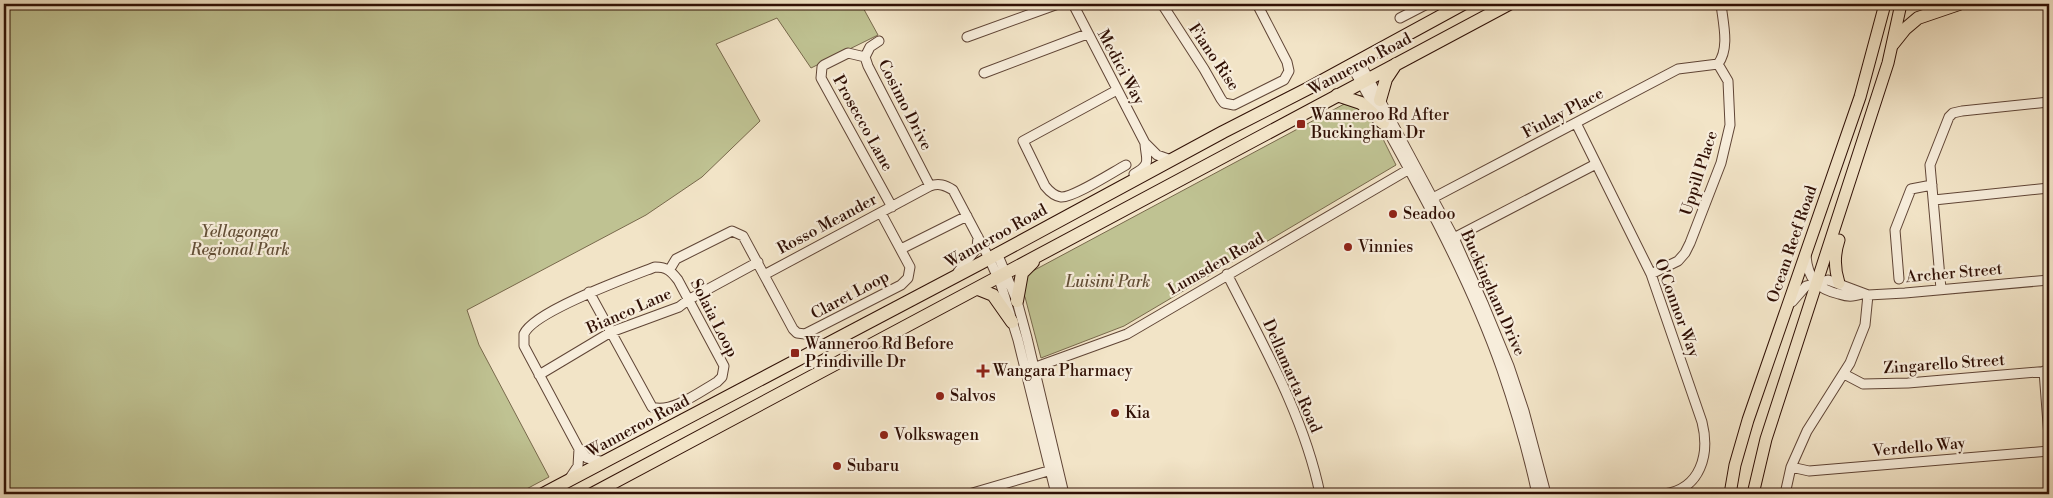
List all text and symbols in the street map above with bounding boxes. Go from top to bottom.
street label: Fiano Rise [1184,20,1244,94]
street label: Medici Way [1093,26,1149,108]
street label: Wanneroo Road [1304,28,1415,100]
street label: Cosimo Drive [874,56,936,154]
street label: Prosecco Lane [828,72,898,174]
street label: Finlay Place [1519,83,1607,143]
place label: Wanneroo Rd After Buckingham Dr [1310,105,1449,143]
marker: Wanneroo Rd After Buckingham Dr [1295,118,1307,130]
street label: Uppill Place [1676,128,1722,218]
street label: Ocean Reef Road [1763,183,1821,305]
street label: Rosso Meander [774,189,880,259]
street label: Wanneroo Road [940,200,1051,273]
place label: Seadoo [1403,204,1455,224]
marker: Seadoo [1387,208,1399,220]
park label: Yellagonga Regional Park [189,222,290,260]
street label: Buckingham Drive [1456,226,1530,359]
street label: Lumsden Road [1164,228,1268,300]
place label: Vinnies [1357,237,1413,257]
marker: Vinnies [1342,241,1354,253]
street label: O'Connor Way [1650,256,1704,360]
street label: Archer Street [1904,259,2003,287]
street label: Claret Loop [808,266,892,324]
park label: Luisini Park [1065,272,1150,292]
street label: Solaia Loop [686,275,742,361]
street label: Bianco Lane [583,283,675,339]
street label: Dellamarta Road [1258,316,1326,436]
place label: Wanneroo Rd Before Prindiville Dr [804,334,954,372]
marker: Wanneroo Rd Before Prindiville Dr [789,347,801,359]
street label: Zingarello Street [1883,350,2006,378]
place label: Wangara Pharmacy [992,361,1133,381]
marker: Wangara Pharmacy [977,365,989,377]
place label: Salvos [950,386,996,406]
street label: Wanneroo Road [582,390,693,462]
marker: Salvos [934,390,946,402]
place label: Kia [1125,403,1151,423]
marker: Kia [1109,407,1121,419]
place label: Volkswagen [893,425,979,445]
marker: Volkswagen [878,429,890,441]
street label: Verdello Way [1871,433,1966,461]
place label: Subaru [847,456,899,476]
marker: Subaru [831,460,843,472]

